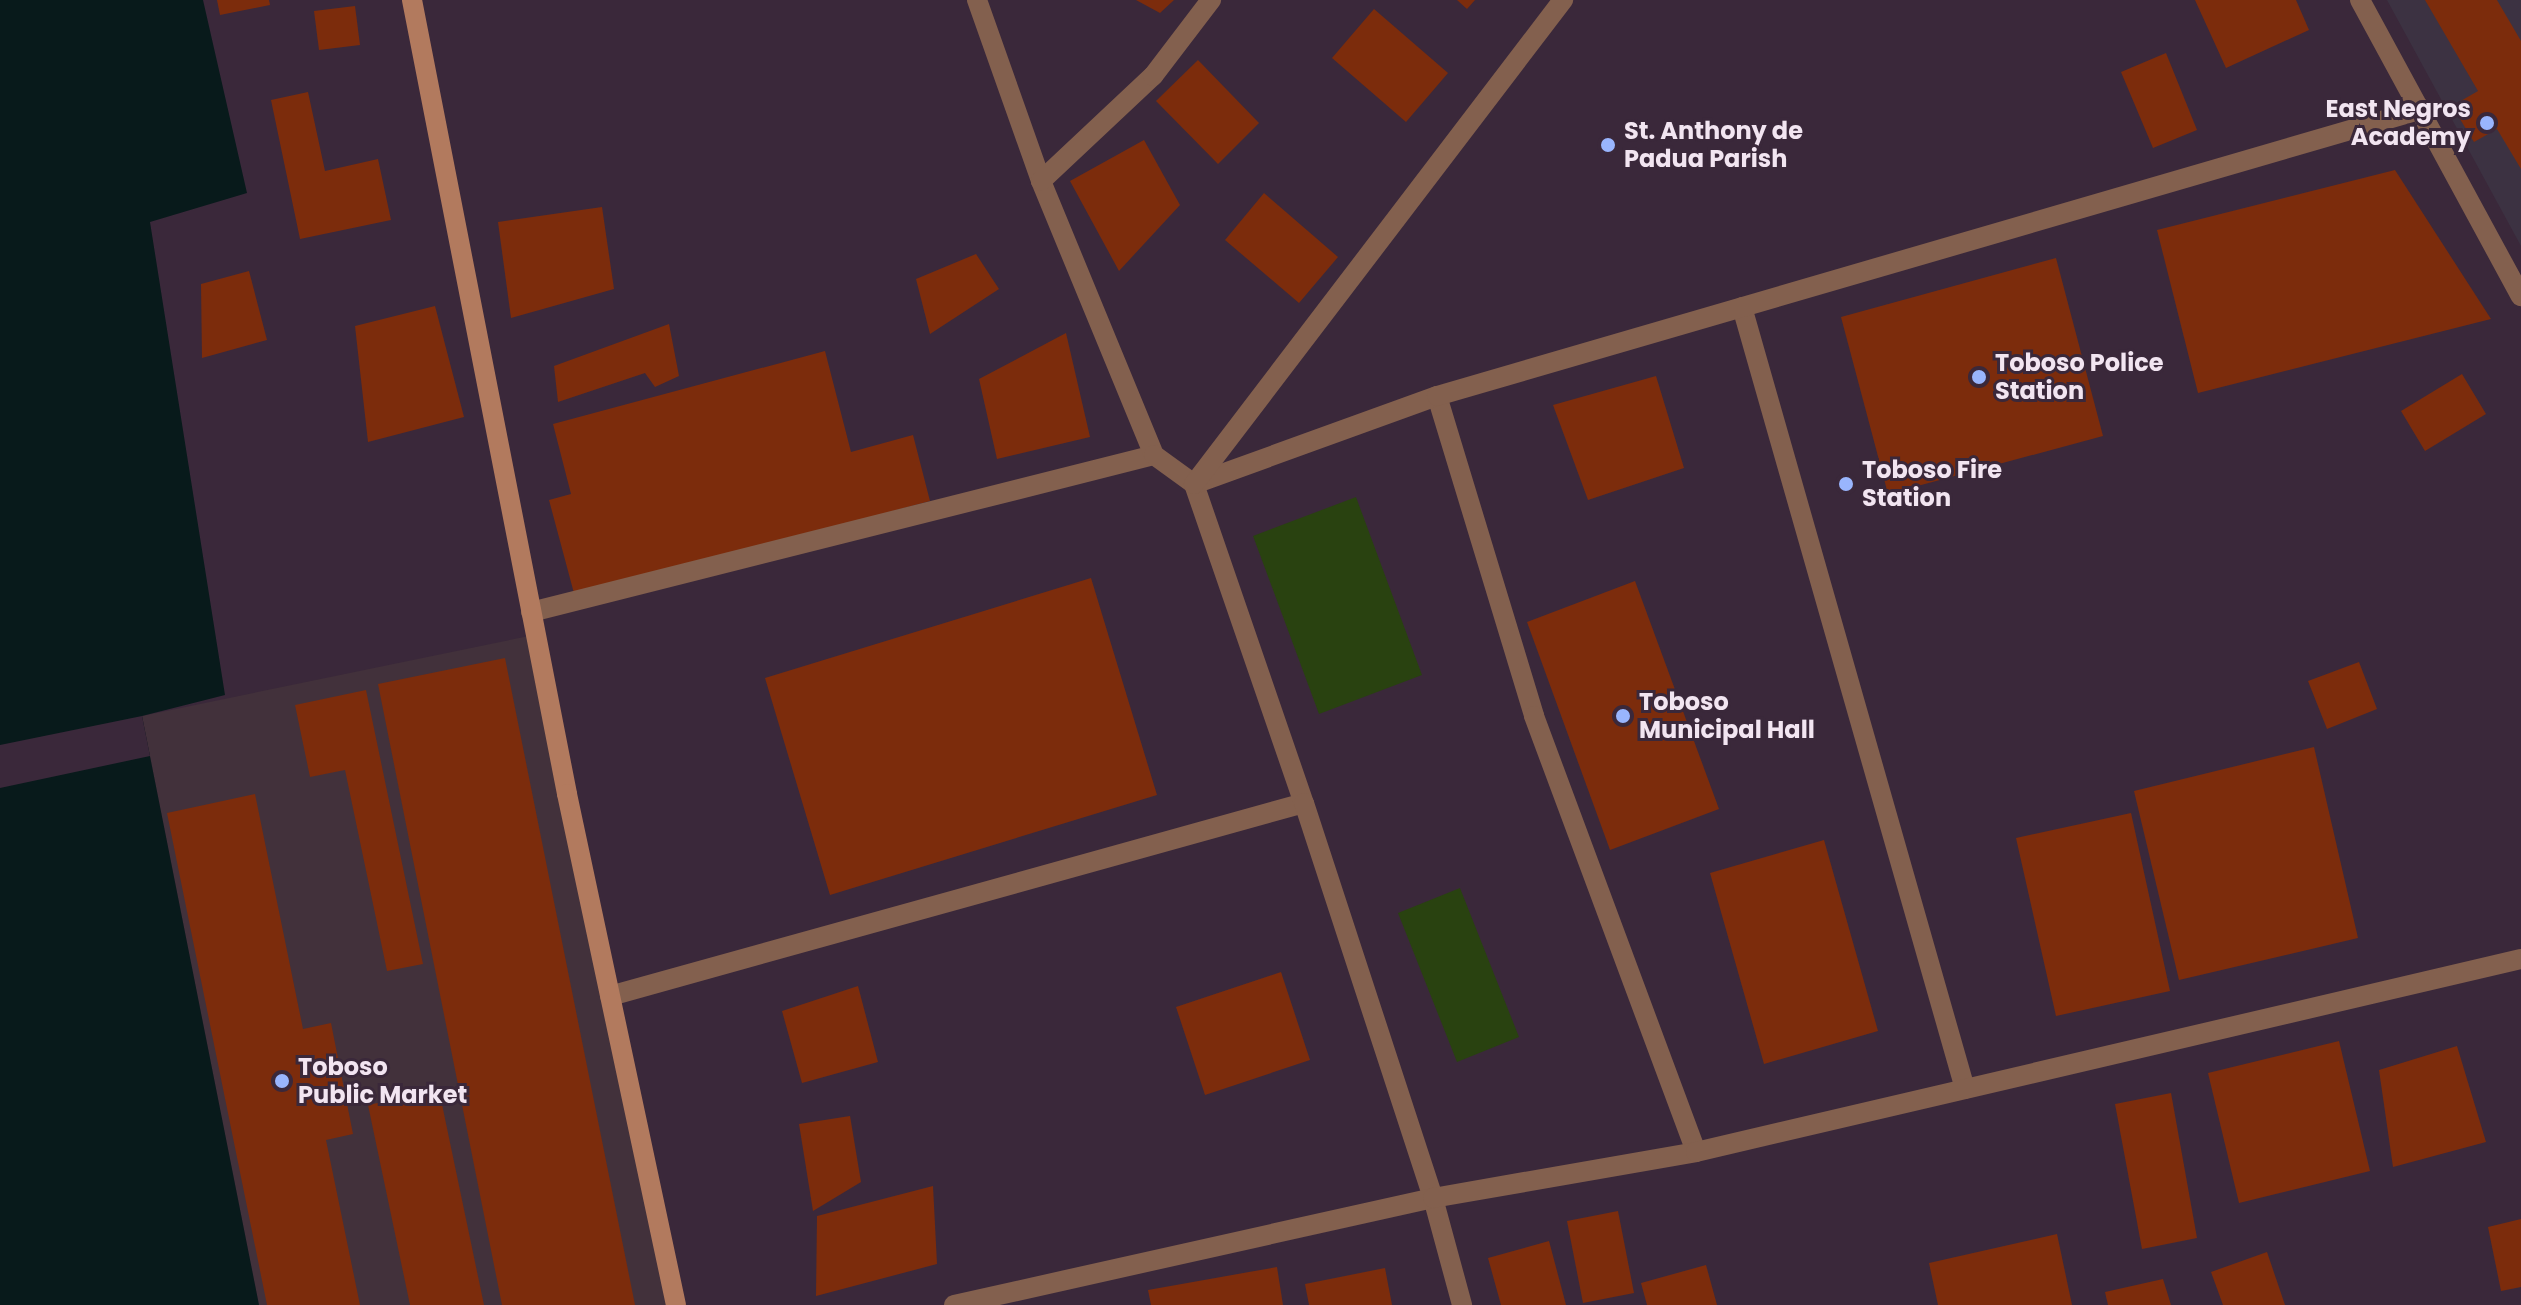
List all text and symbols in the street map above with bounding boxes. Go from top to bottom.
place label: East Negros Academy [2325,95,2471,151]
marker: East Negros Academy [2478,114,2496,132]
place label: St. Anthony de Padua Parish [1624,117,1803,173]
marker: St. Anthony de Padua Parish [1599,136,1617,154]
place label: Toboso Police Station [1995,349,2164,405]
marker: Toboso Police Station [1970,368,1988,386]
place label: Toboso Fire Station [1862,456,2002,512]
marker: Toboso Fire Station [1837,475,1855,493]
place label: Toboso Municipal Hall [1639,688,1815,744]
marker: Toboso Municipal Hall [1614,707,1632,725]
place label: Toboso Public Market [298,1053,467,1109]
marker: Toboso Public Market [273,1072,291,1090]

